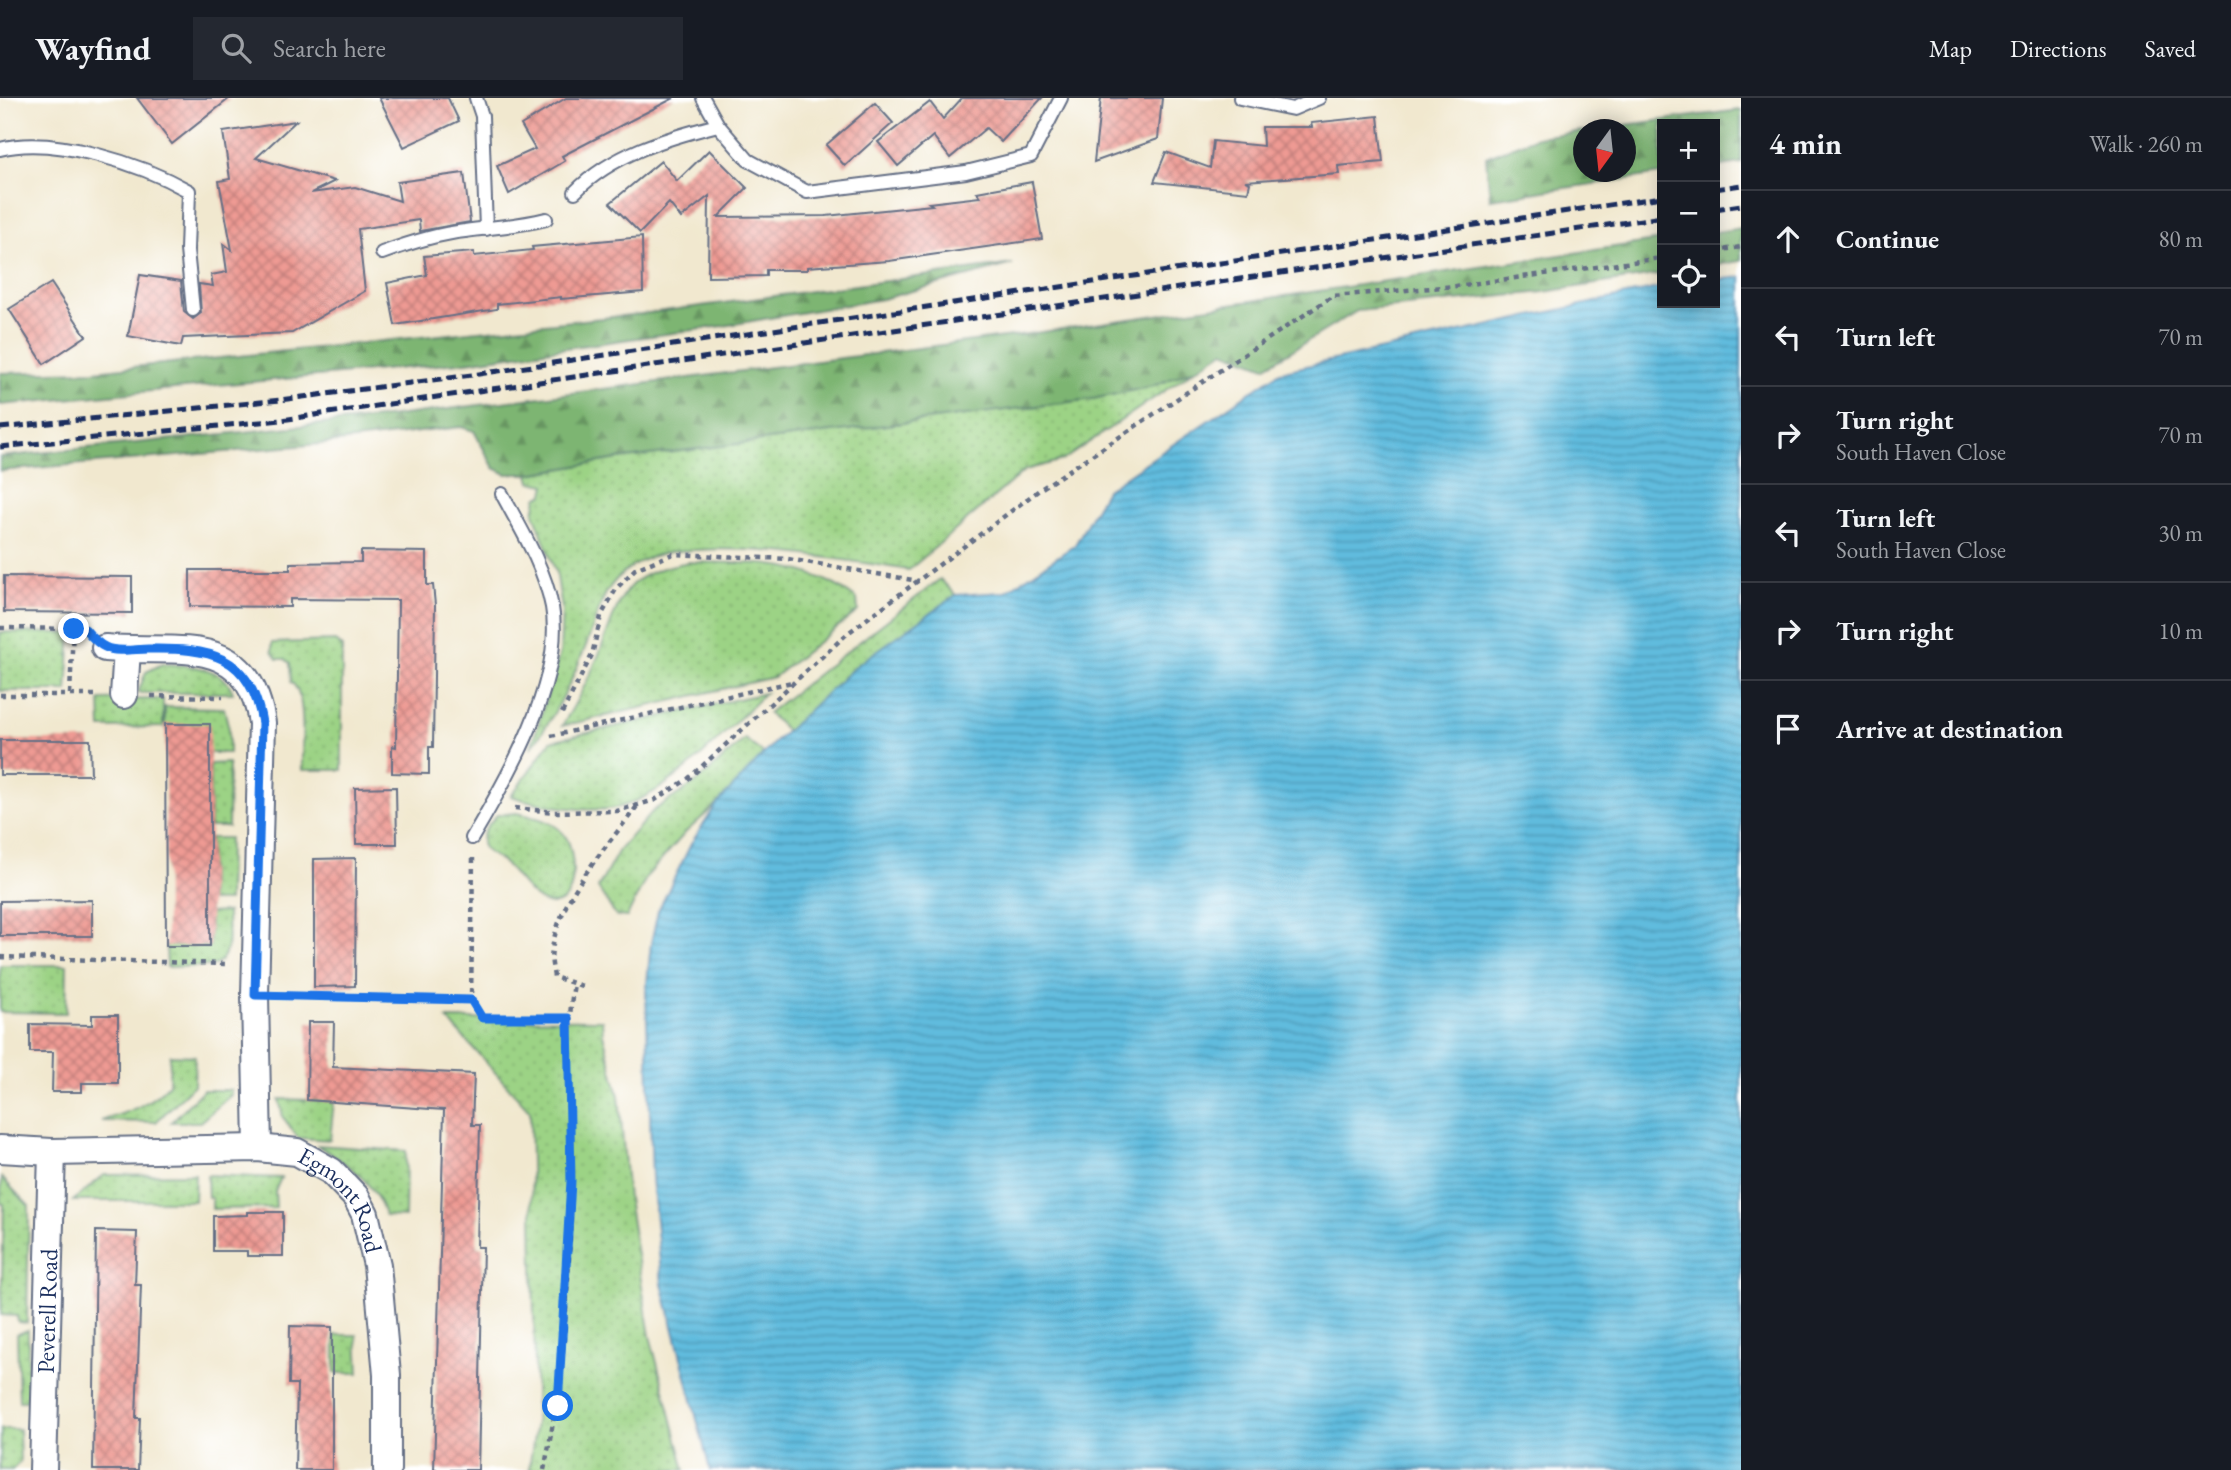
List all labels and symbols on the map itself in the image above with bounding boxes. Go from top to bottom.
north arrow [1573,119,1636,182]
route end [58,613,89,644]
street label: Egmont Road [293,1140,390,1257]
street label: Peverell Road [30,1247,64,1374]
route start [542,1390,573,1421]

